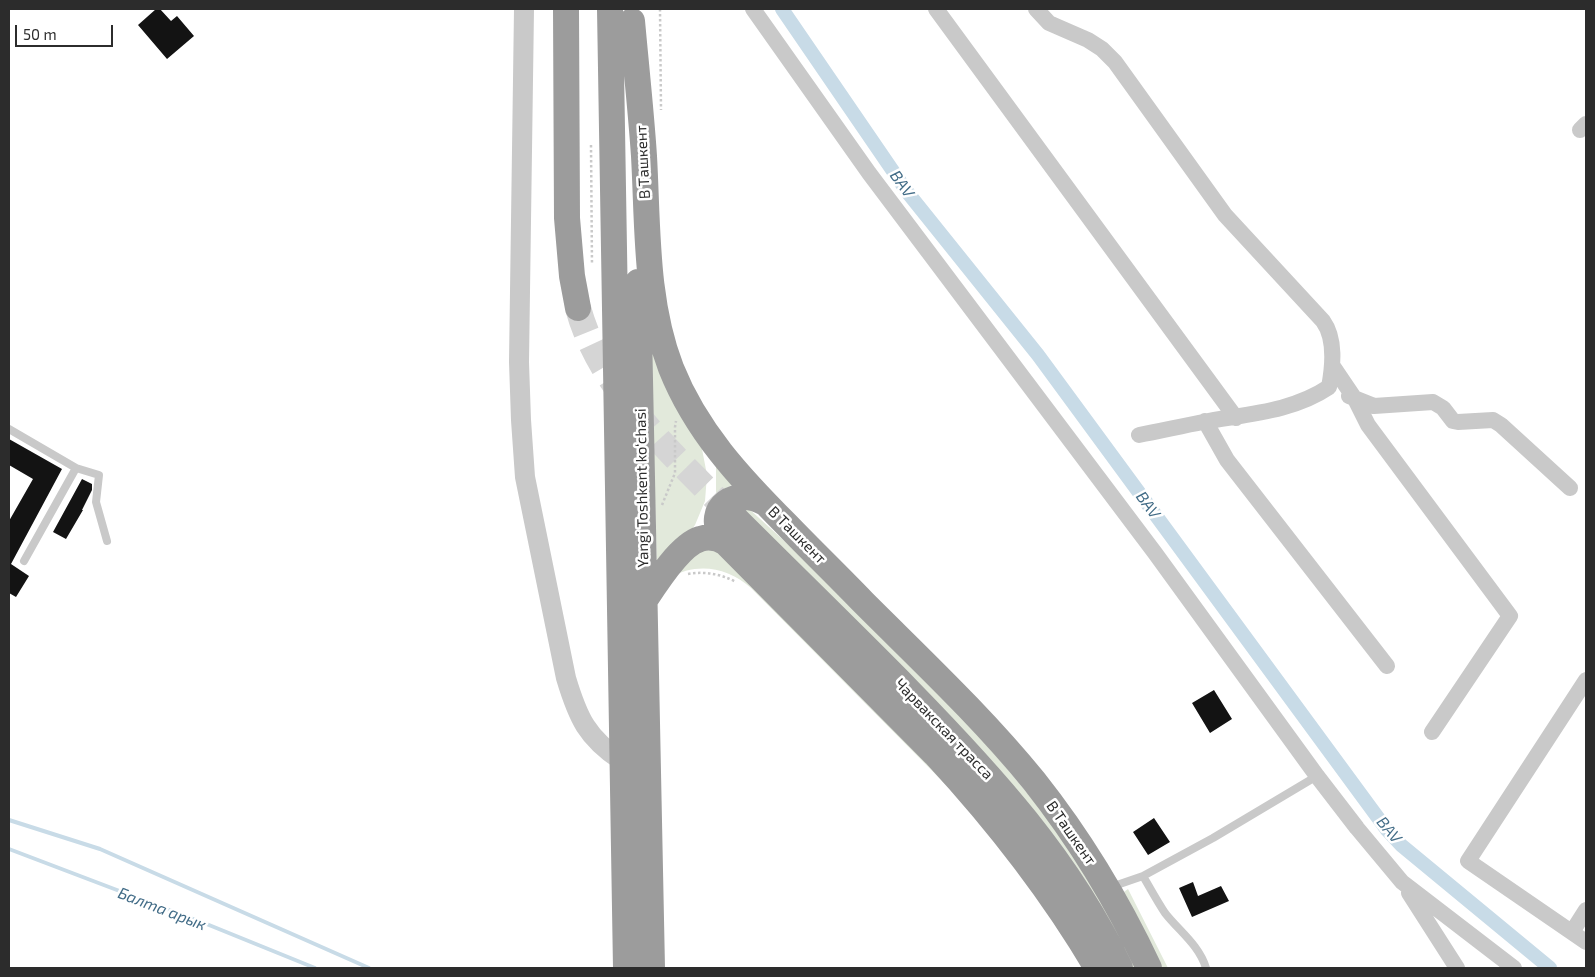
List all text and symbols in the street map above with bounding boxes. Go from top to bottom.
scale bar [18,15,115,47]
text: 50 m [23,25,57,43]
street label: В Ташкент [632,125,654,199]
water label: BAV [886,167,918,201]
street label: Yangi Toshkent ko‘chasi [632,408,652,568]
water label: BAV [1132,488,1164,522]
street label: В Ташкент [765,503,829,567]
street label: Чарвакская трасса [891,675,997,783]
street label: В Ташкент [1042,798,1100,868]
water label: BAV [1372,813,1406,847]
water label: Балта арык [115,883,209,935]

